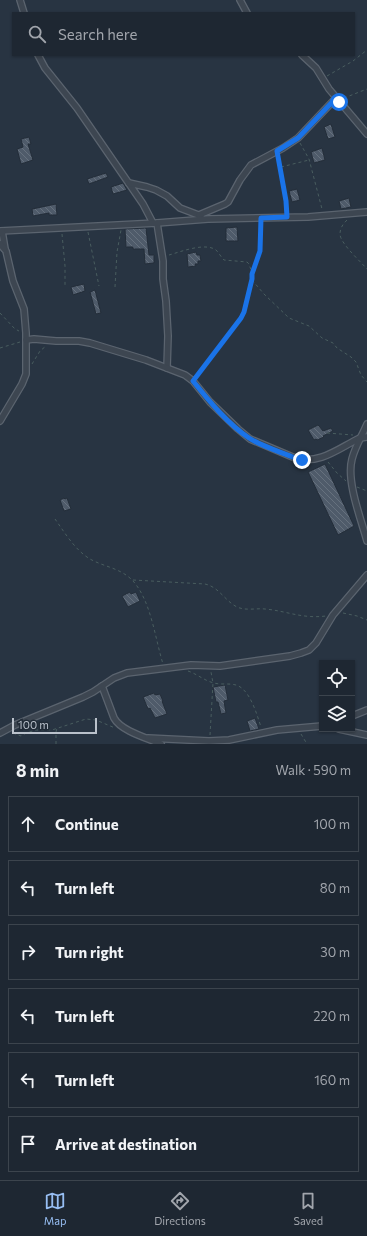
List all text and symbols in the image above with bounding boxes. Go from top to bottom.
search box [12,12,355,56]
icon: search [26,23,48,45]
text: Search here [58,25,137,43]
route start [330,93,348,111]
route end [293,451,311,469]
map controls [319,660,355,732]
button: locate [319,660,355,696]
button: layers [319,696,355,732]
scale bar [12,716,97,735]
text: 100 m [18,718,49,731]
text: 8 min [16,760,59,781]
text: Walk · 590 m [276,762,351,778]
icon: ahead [17,813,39,835]
text: Continue [55,815,119,833]
text: 100 m [314,816,350,832]
icon: left [17,877,39,899]
text: Turn left [55,879,114,897]
text: 80 m [320,880,350,896]
icon: right [17,941,39,963]
text: Turn right [55,943,124,961]
text: 30 m [320,944,350,960]
icon: left [17,1005,39,1027]
text: Turn left [55,1007,114,1025]
text: 220 m [313,1008,350,1024]
icon: left [17,1069,39,1091]
text: Turn left [55,1071,114,1089]
text: 160 m [314,1072,350,1088]
icon: arrive [17,1133,39,1155]
text: Arrive at destination [55,1135,197,1153]
tab: Map [44,1190,67,1227]
tab: Directions [154,1190,206,1227]
tab: Saved [293,1190,323,1227]

